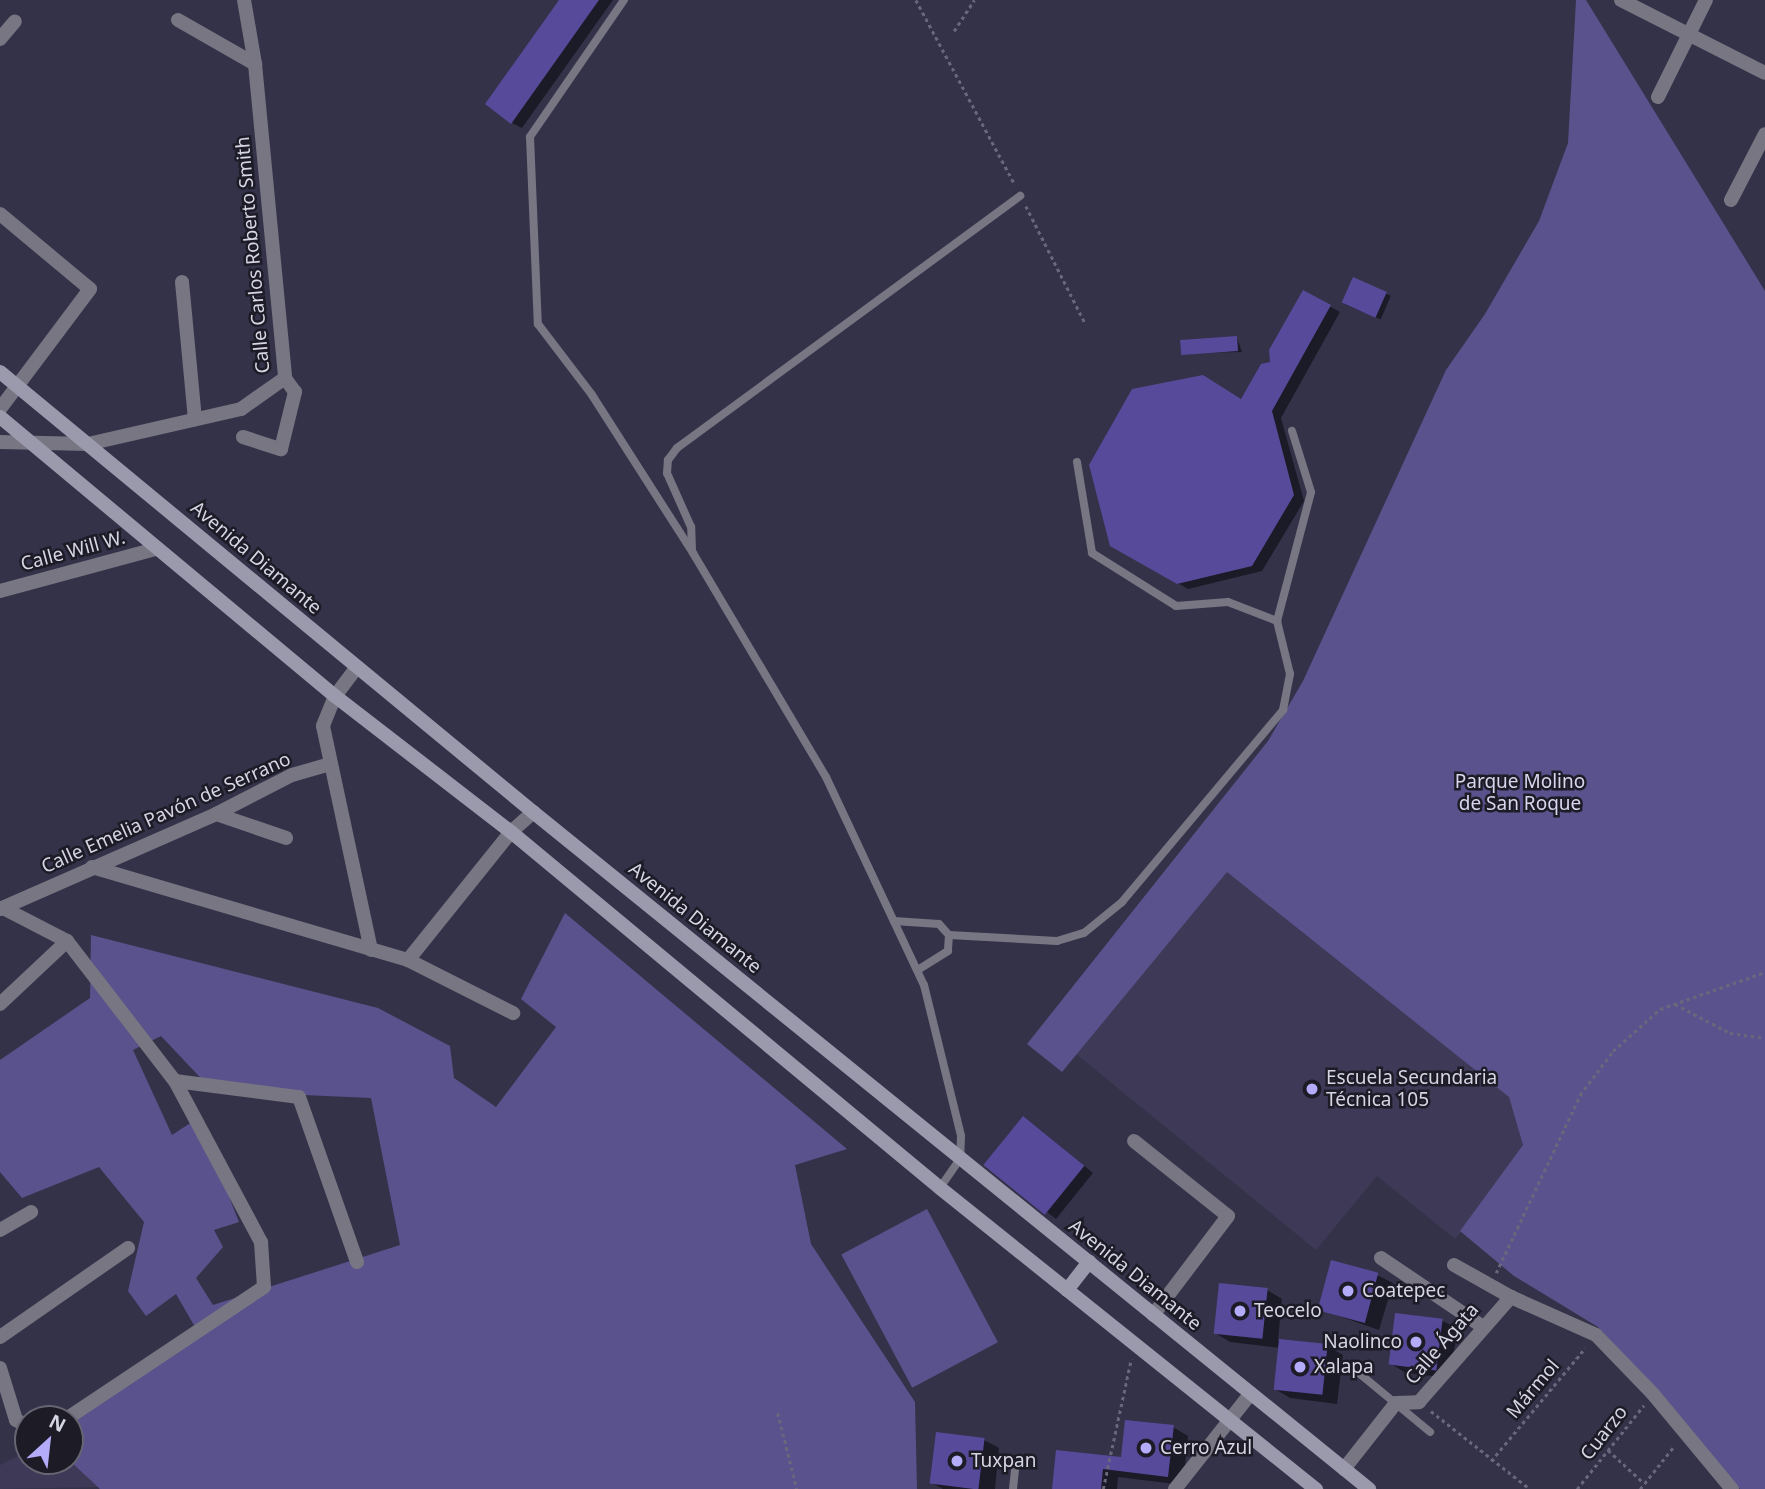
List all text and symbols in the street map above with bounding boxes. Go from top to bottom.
street label: Calle Carlos Roberto Smith [231,136,275,374]
street label: Avenida Diamante [186,497,326,619]
street label: Calle Will W. [18,526,128,576]
street label: Calle Emelia Pavón de Serrano [38,748,294,878]
park label: Parque Molino de San Roque [1455,771,1585,815]
street label: Avenida Diamante [624,858,766,978]
place label: Escuela Secundaria Técnica 105 [1326,1067,1497,1111]
marker: Escuela Secundaria Técnica 105 [1304,1081,1320,1097]
street label: Avenida Diamante [1064,1215,1206,1335]
place label: Coatepec [1362,1280,1445,1302]
marker: Coatepec [1340,1283,1356,1299]
street label: Calle Ágata [1401,1299,1483,1389]
place label: Teocelo [1254,1300,1322,1322]
marker: Teocelo [1232,1303,1248,1319]
place label: Naolinco [1323,1331,1402,1353]
marker: Naolinco [1408,1334,1424,1350]
street label: Mármol [1502,1355,1564,1423]
place label: Xalapa [1314,1356,1374,1378]
marker: Xalapa [1292,1359,1308,1375]
street label: Cuarzo [1576,1401,1632,1465]
north arrow [14,1405,84,1475]
text: N [45,1408,70,1438]
place label: Cerro Azul [1160,1437,1252,1459]
marker: Cerro Azul [1138,1440,1154,1456]
place label: Tuxpan [971,1450,1036,1472]
marker: Tuxpan [949,1453,965,1469]

